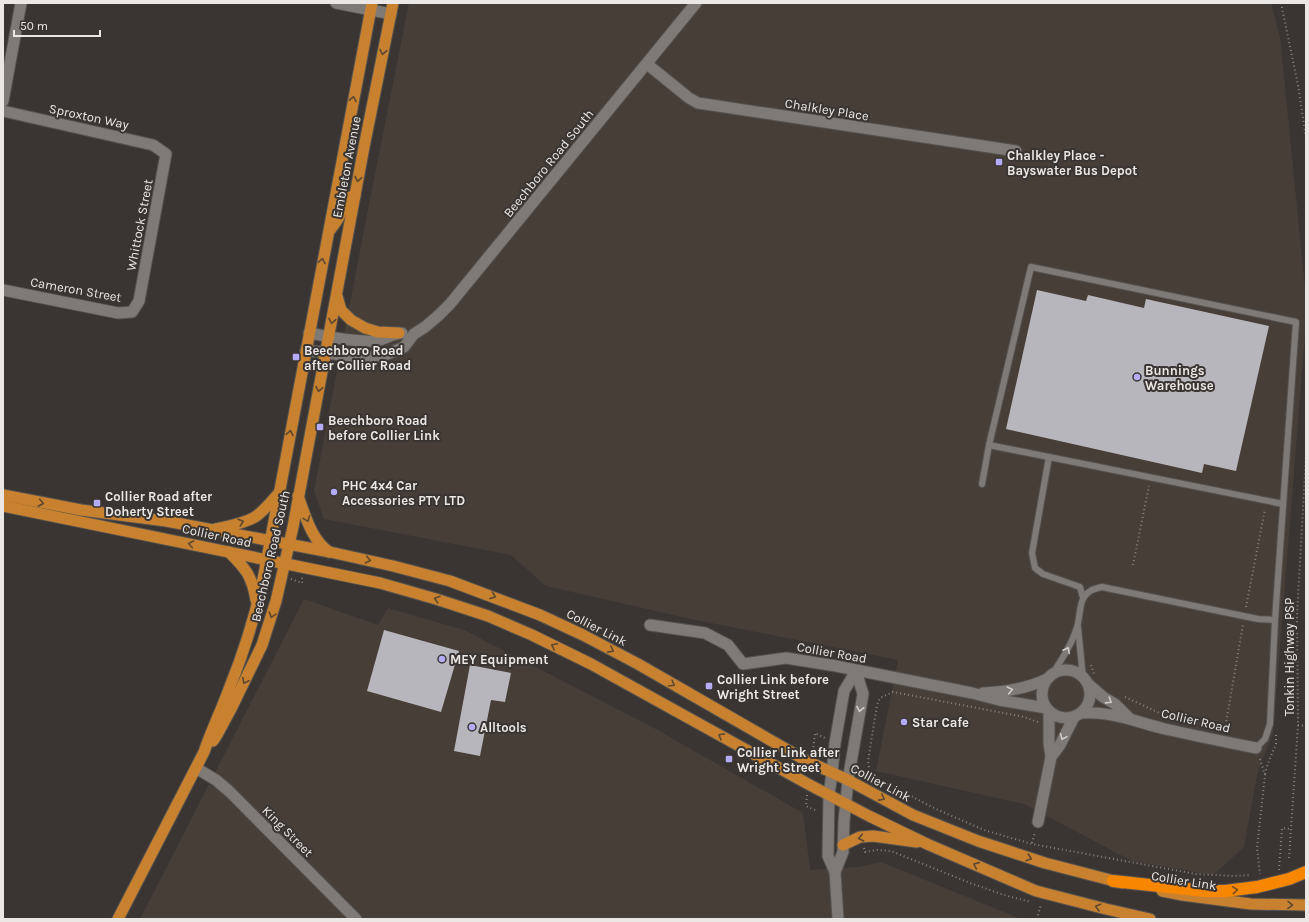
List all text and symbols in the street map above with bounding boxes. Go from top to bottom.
scale bar [14,12,100,38]
text: 50 m [20,19,48,33]
one-way arrow [380,49,388,55]
street label: Chalkley Place [784,95,870,124]
one-way arrow [348,96,357,102]
street label: Sproxton Way [48,101,130,132]
street label: Beechboro Road South [500,106,596,220]
street label: Embleton Avenue [329,115,364,219]
place label: Chalkley Place - Bayswater Bus Depot [1007,148,1137,178]
marker: Chalkley Place - Bayswater Bus Depot [994,157,1004,167]
one-way arrow [354,176,363,183]
street label: Whittock Street [123,178,156,272]
one-way arrow [317,258,326,264]
street label: Cameron Street [29,274,123,305]
one-way arrow [328,318,336,324]
place label: Beechboro Road after Collier Road [304,343,411,373]
marker: Beechboro Road after Collier Road [291,352,301,362]
place label: Bunnings Warehouse [1145,363,1214,393]
marker: Bunnings Warehouse [1132,372,1142,382]
one-way arrow [316,385,324,392]
place label: Beechboro Road before Collier Link [328,413,440,443]
marker: Beechboro Road before Collier Link [315,422,325,432]
one-way arrow [286,430,294,436]
place label: PHC 4x4 Car Accessories PTY LTD [342,478,465,508]
marker: PHC 4x4 Car Accessories PTY LTD [329,487,339,497]
place label: Collier Road after Doherty Street [105,489,213,519]
street label: Beechboro Road South [248,489,293,623]
one-way arrow [38,498,44,507]
marker: Collier Road after Doherty Street [92,498,102,508]
one-way arrow [302,515,310,522]
one-way arrow [237,518,244,527]
street label: Collier Road [181,521,253,550]
one-way arrow [188,540,194,549]
one-way arrow [365,556,372,564]
one-way arrow [490,592,497,600]
one-way arrow [434,595,441,604]
street label: Tonkin Highway PSP [1282,598,1297,716]
street label: Collier Link [564,606,630,649]
one-way arrow [268,611,277,618]
street label: Collier Road [796,639,868,666]
one-way arrow [551,643,558,651]
one-way arrow [607,646,614,653]
one-way arrow [1062,647,1070,655]
place label: MEY Equipment [450,652,548,668]
marker: MEY Equipment [437,654,447,664]
place label: Collier Link before Wright Street [717,672,829,702]
one-way arrow [242,677,250,684]
one-way arrow [667,679,675,686]
marker: Collier Link before Wright Street [704,681,714,691]
one-way arrow [1007,687,1013,695]
one-way arrow [1105,696,1112,703]
one-way arrow [856,705,865,712]
street label: Collier Road [1160,705,1232,736]
place label: Star Cafe [912,715,969,730]
marker: Star Cafe [899,717,909,727]
place label: Alltools [480,720,527,735]
marker: Alltools [467,722,477,732]
one-way arrow [718,733,725,741]
one-way arrow [1060,733,1068,741]
place label: Collier Link after Wright Street [737,745,840,775]
marker: Collier Link after Wright Street [724,754,734,764]
street label: Collier Link [848,760,913,805]
one-way arrow [878,794,886,801]
street label: King Street [259,803,316,860]
one-way arrow [858,834,865,842]
one-way arrow [1025,853,1032,861]
one-way arrow [973,861,980,869]
street label: Collier Link [1150,868,1218,893]
one-way arrow [1232,885,1238,894]
one-way arrow [1287,901,1293,909]
one-way arrow [1095,904,1102,912]

